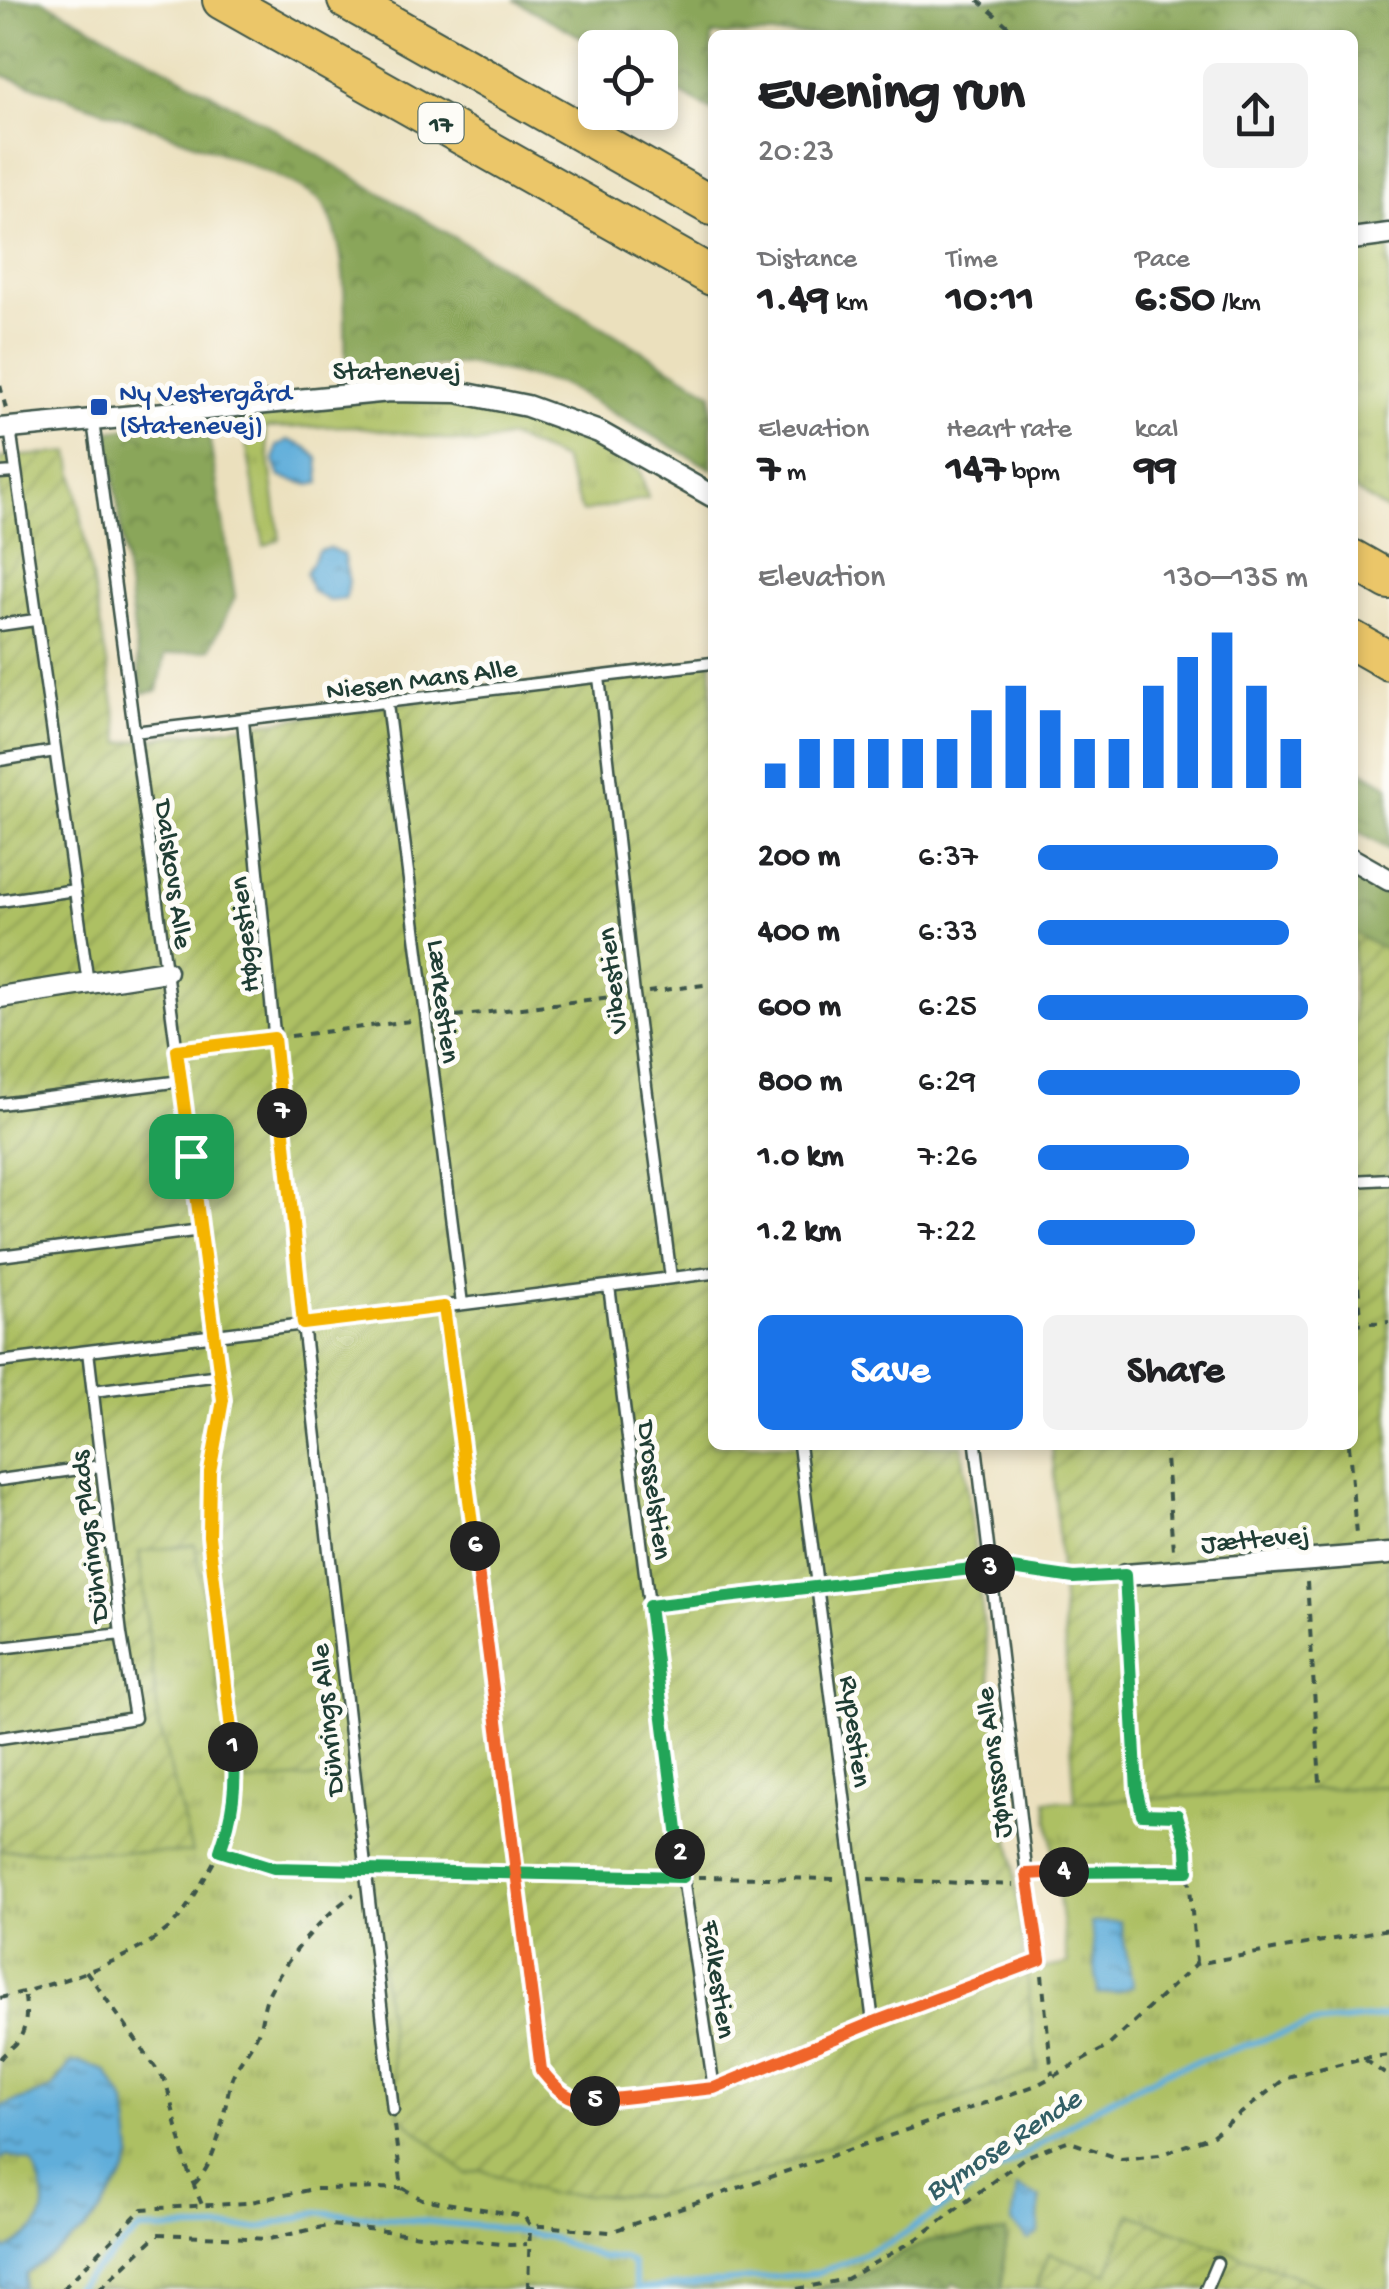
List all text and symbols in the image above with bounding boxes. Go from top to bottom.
map controls [578,30,678,130]
button: locate [578,30,678,130]
button: share [1203,63,1308,168]
text: Evening run [758,64,1025,128]
road number: 17 [418,103,464,143]
text: 20:23 [758,134,834,172]
text: Distance [758,244,857,277]
text: Time [946,244,998,277]
text: Pace [1135,244,1190,277]
text: 1.49 [758,277,829,326]
text: 10:11 [946,277,1034,326]
text: 6:50 [1135,277,1215,326]
text: km [829,287,868,320]
text: /km [1215,287,1261,320]
street label: Statenevej [333,357,461,390]
place label: Ny Vestergård (Statenevej) [119,379,294,444]
marker: Ny Vestergård (Statenevej) [88,396,110,418]
text: Elevation [758,414,869,447]
text: Heart rate [946,414,1072,447]
text: kcal [1135,414,1178,447]
text: 7 [758,447,780,496]
text: 147 [946,447,1005,496]
text: 99 [1135,447,1177,496]
text: m [780,457,806,490]
text: bpm [1005,457,1060,490]
text: Elevation [758,560,885,598]
text: 130–135 m [1164,560,1308,598]
street label: Niesen Mans Alle [324,653,519,710]
street label: Dalskovs Alle [144,796,198,952]
text: 200 m [758,839,840,877]
text: 6:37 [918,839,978,877]
street label: Høgestien [224,874,269,994]
text: 400 m [758,914,840,952]
text: 6:33 [918,914,977,952]
street label: Vibestien [592,925,637,1036]
street label: Lærkestien [418,938,466,1066]
text: 600 m [758,989,841,1027]
text: 6:25 [918,989,977,1027]
text: 800 m [758,1064,842,1102]
text: 6:29 [918,1064,976,1102]
pin: 7 [257,1088,307,1138]
text: 7 [275,1096,289,1129]
pin [149,1114,234,1199]
icon: arrive [164,1129,219,1184]
text: 1.0 km [758,1139,844,1177]
text: 7:26 [918,1139,977,1177]
text: 1.2 km [758,1214,841,1252]
text: 7:22 [918,1214,976,1252]
button: Save [758,1315,1023,1430]
button: Share [1043,1315,1308,1430]
street label: Drosselstien [627,1417,677,1562]
street label: Dührings Plads [64,1448,119,1626]
street label: Jættevej [1200,1520,1311,1563]
pin: 6 [450,1521,500,1571]
text: 6 [468,1529,482,1562]
pin: 3 [965,1544,1015,1594]
text: 3 [983,1552,997,1585]
street label: Dührings Alle [305,1642,354,1799]
street label: Rypestien [830,1674,877,1790]
street label: Jønssons Alle [970,1685,1021,1840]
pin: 1 [208,1722,258,1772]
text: 1 [227,1730,239,1763]
pin: 2 [655,1829,705,1879]
text: 2 [673,1837,687,1870]
pin: 4 [1039,1847,1089,1897]
text: 4 [1057,1855,1071,1888]
street label: Falkestien [692,1918,741,2041]
pin: 5 [570,2076,620,2126]
water label: Bymose Rende [920,2082,1090,2210]
text: 5 [588,2084,602,2117]

